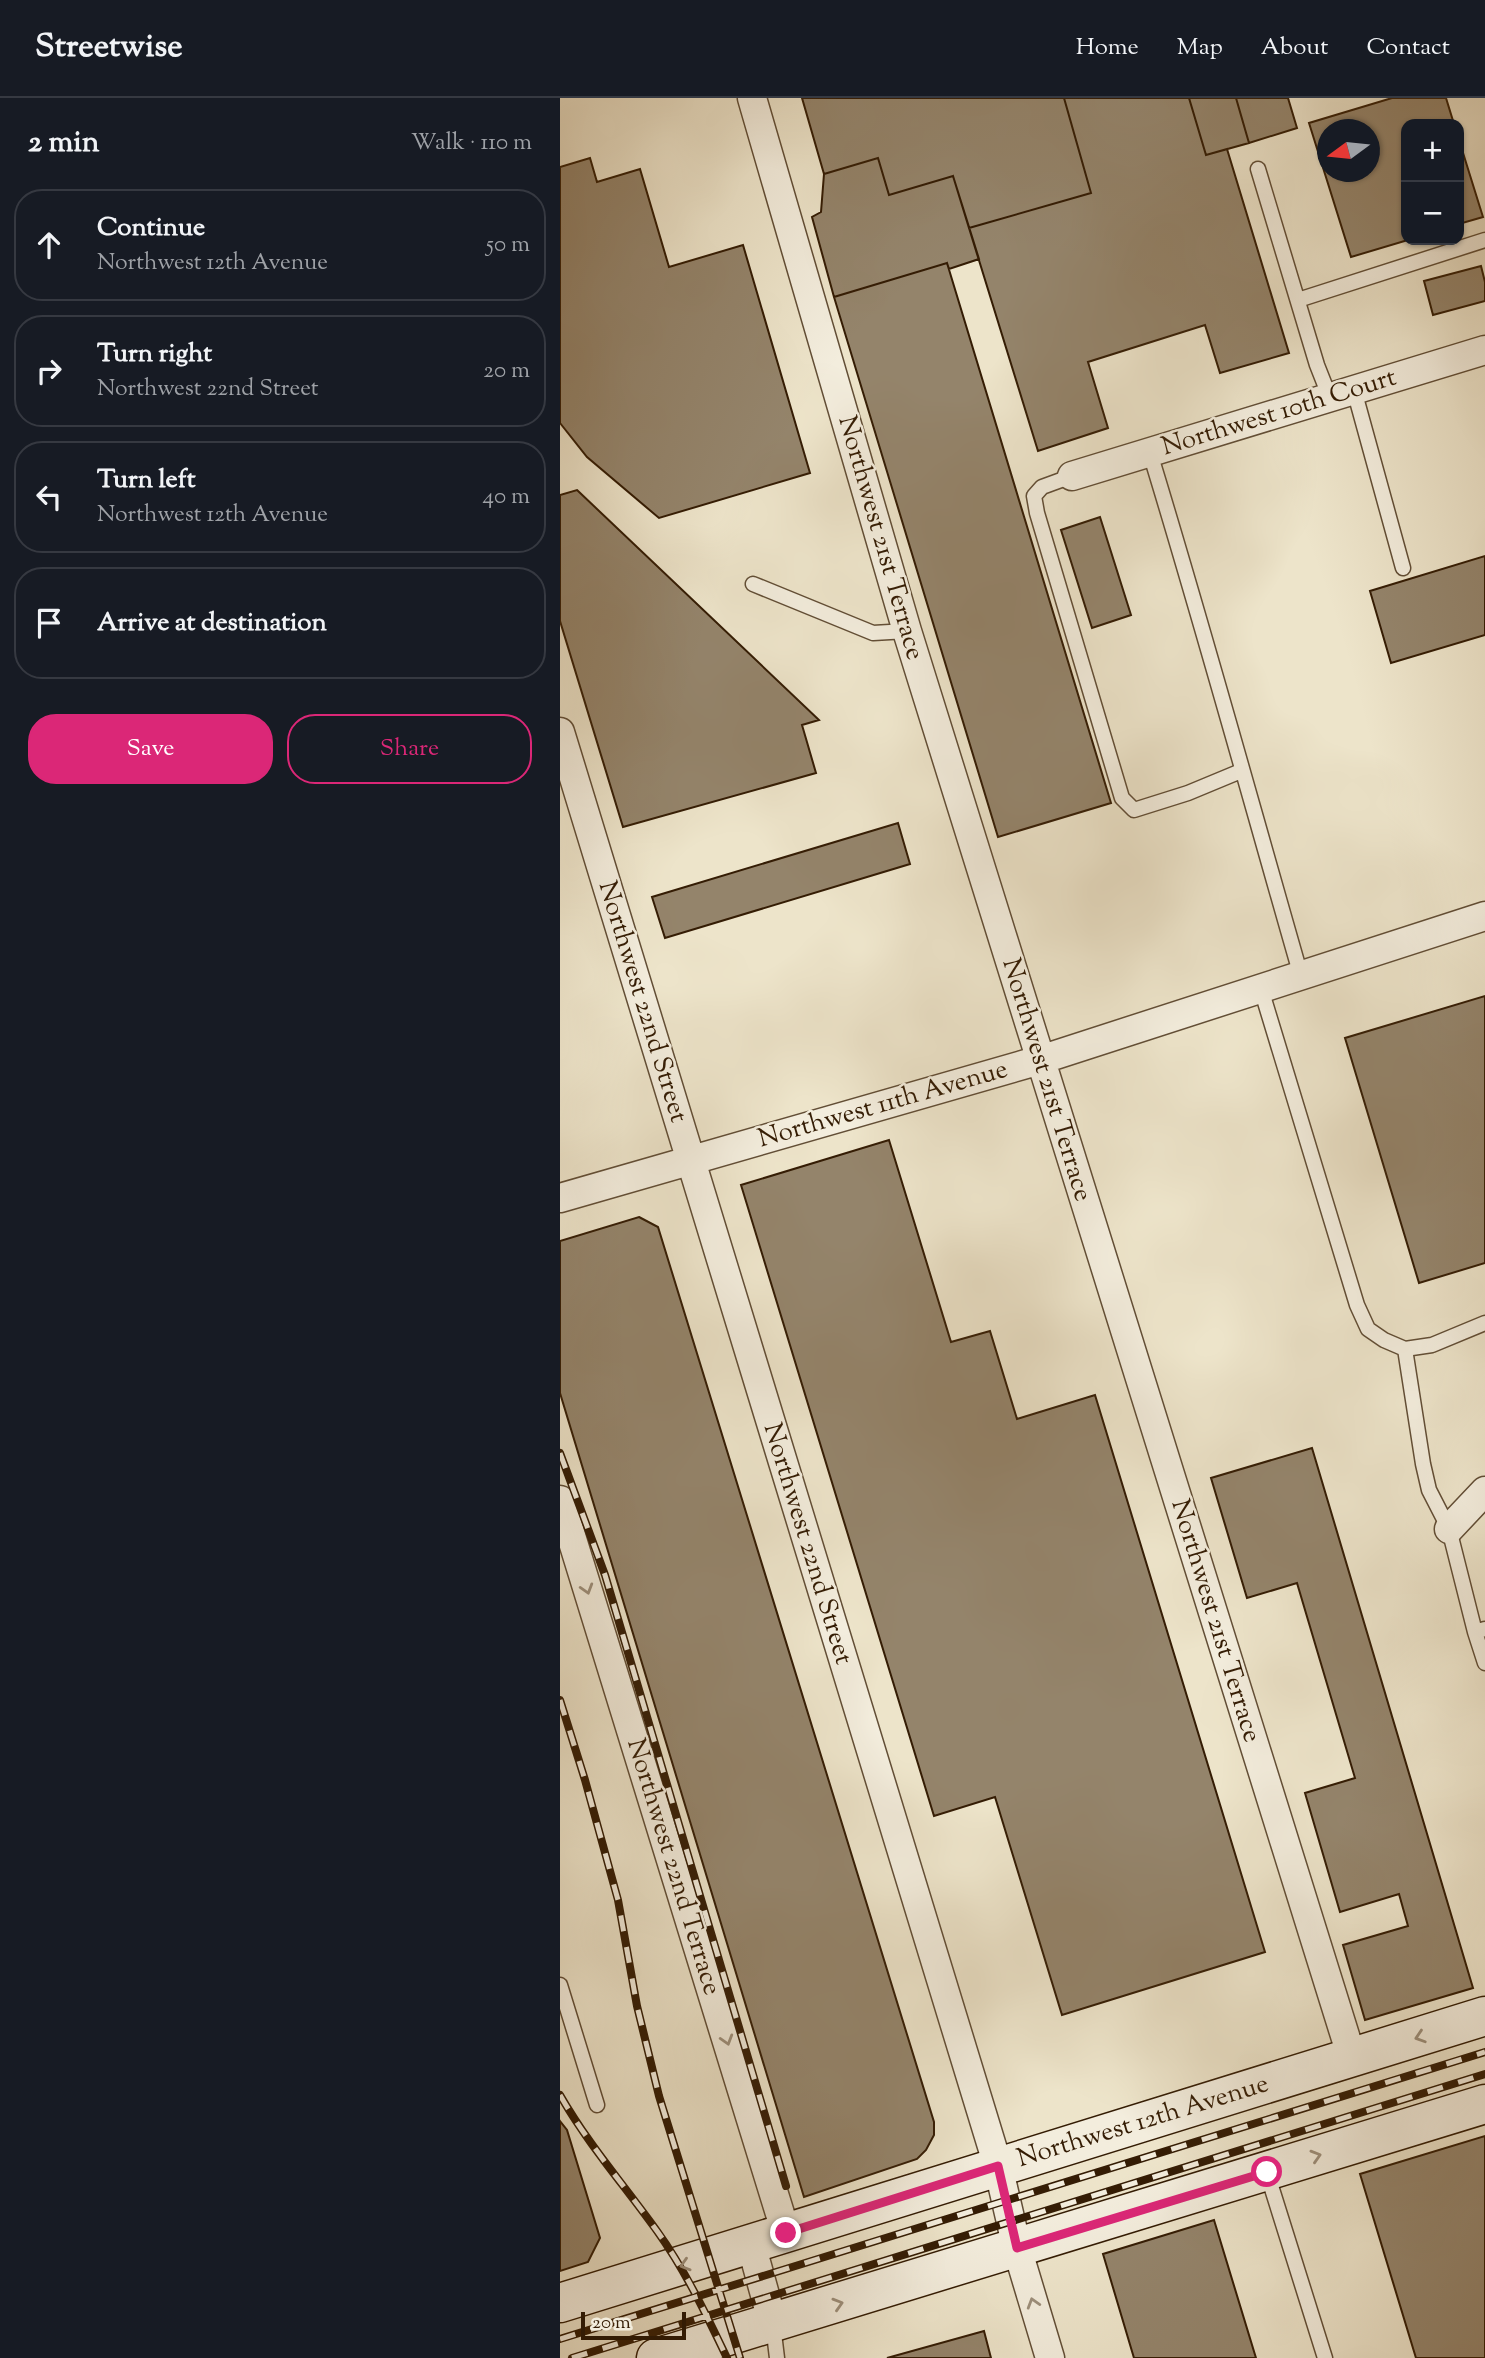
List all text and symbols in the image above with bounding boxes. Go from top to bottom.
text: Streetwise [35,24,183,72]
text: Home [1076,31,1139,65]
text: Map [1177,31,1223,65]
text: About [1261,31,1328,65]
text: Contact [1366,31,1450,65]
north arrow [1317,119,1380,182]
map controls [1401,119,1464,245]
button: + [1401,119,1464,182]
text: 2 min [28,122,100,165]
text: Walk · 110 m [411,127,532,160]
button: − [1401,182,1464,245]
text: Continue [97,210,205,247]
icon: ahead [30,226,68,264]
text: 50 m [486,229,530,262]
text: Northwest 12th Avenue [97,247,328,280]
text: Turn right [97,336,212,373]
icon: right [30,352,68,390]
text: 20 m [483,355,530,388]
street label: Northwest 10th Court [1157,360,1401,466]
text: Northwest 22nd Street [97,373,319,406]
street label: Northwest 21st Terrace [827,412,933,664]
text: Turn left [97,462,196,499]
icon: left [30,478,68,516]
text: 40 m [483,481,530,514]
text: Northwest 12th Avenue [97,499,328,532]
icon: arrive [30,604,68,642]
text: Arrive at destination [97,605,327,642]
button: Save [28,714,273,784]
button: Share [287,714,532,784]
street label: Northwest 22nd Street [588,877,696,1127]
street label: Northwest 21st Terrace [991,954,1101,1206]
street label: Northwest 11th Avenue [754,1052,1012,1158]
street label: Northwest 22nd Street [753,1419,861,1669]
street label: Northwest 21st Terrace [1160,1495,1270,1747]
one-way arrow [579,1583,594,1595]
street label: Northwest 22nd Terrace [616,1734,730,2000]
one-way arrow [1414,2028,1426,2043]
one-way arrow [719,2034,733,2046]
street label: Northwest 12th Avenue [1013,2066,1273,2178]
one-way arrow [1310,2150,1322,2165]
route start [1251,2156,1282,2187]
route end [770,2217,801,2248]
one-way arrow [680,2256,692,2271]
one-way arrow [831,2297,843,2312]
one-way arrow [1027,2297,1042,2309]
scale bar [581,2309,686,2341]
text: 20 m [592,2310,631,2337]

